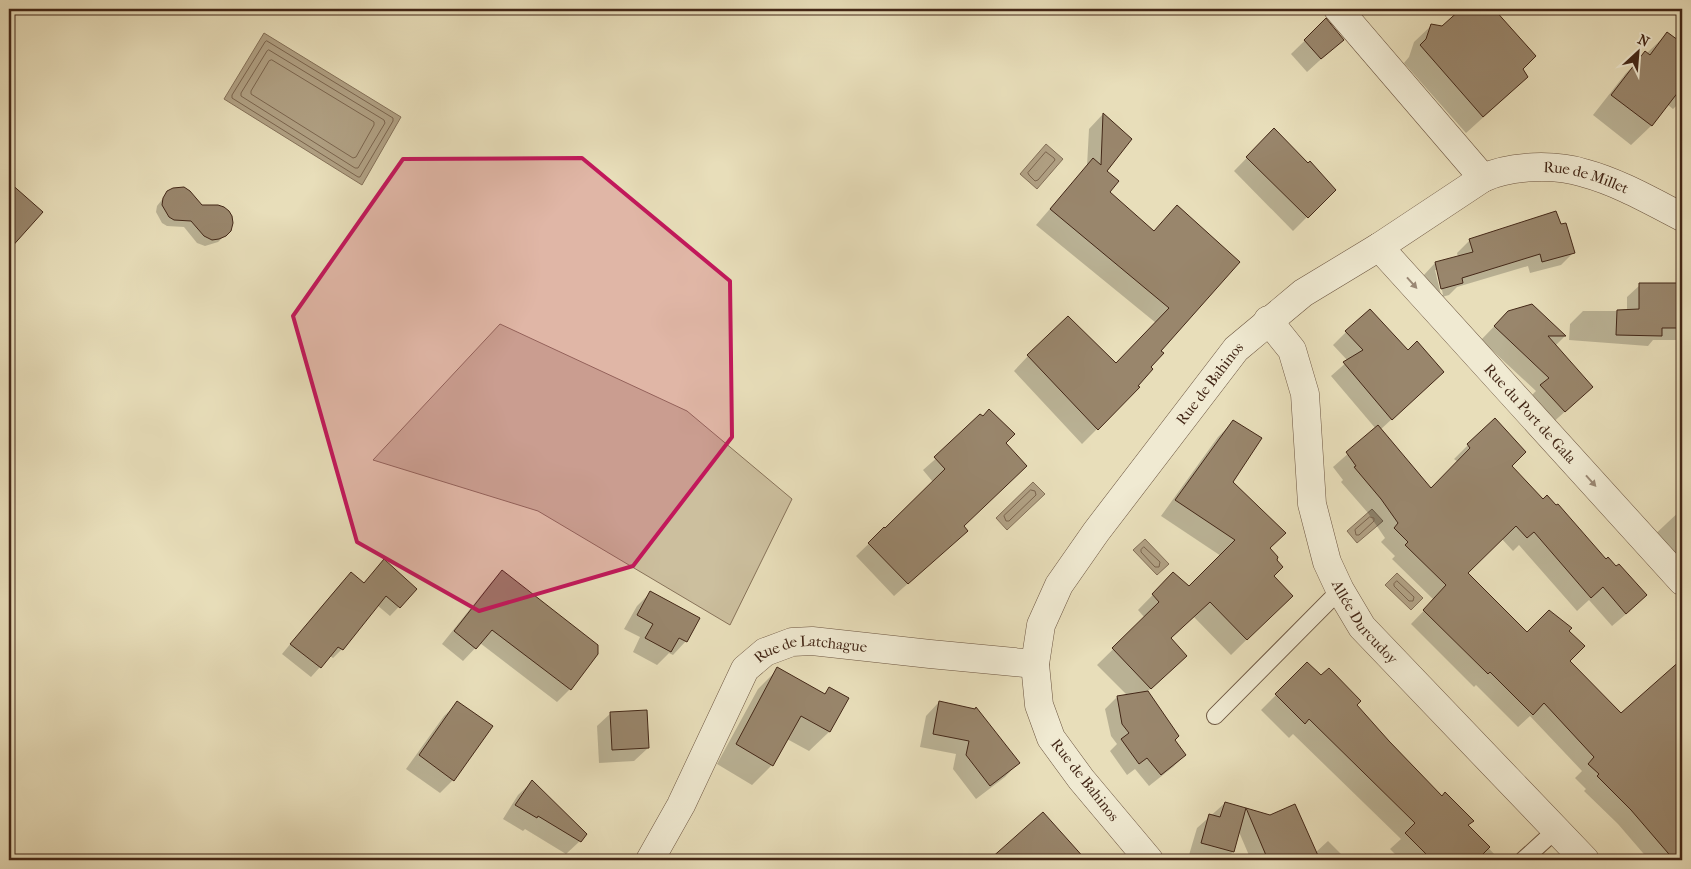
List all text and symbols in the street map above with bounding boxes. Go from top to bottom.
north arrow [1614,28,1664,78]
text: N [1635,31,1652,51]
street label: Rue de Millet [1543,158,1632,198]
one-way arrow [1406,276,1418,288]
street label: Rue de Bahinos [1172,337,1247,428]
street label: Rue du Port de Gala [1480,360,1581,468]
one-way arrow [1585,475,1597,487]
street label: Allée Durcudoy [1327,577,1402,669]
street label: Rue de Latchague [750,632,869,666]
street label: Rue de Bahinos [1047,735,1123,825]

